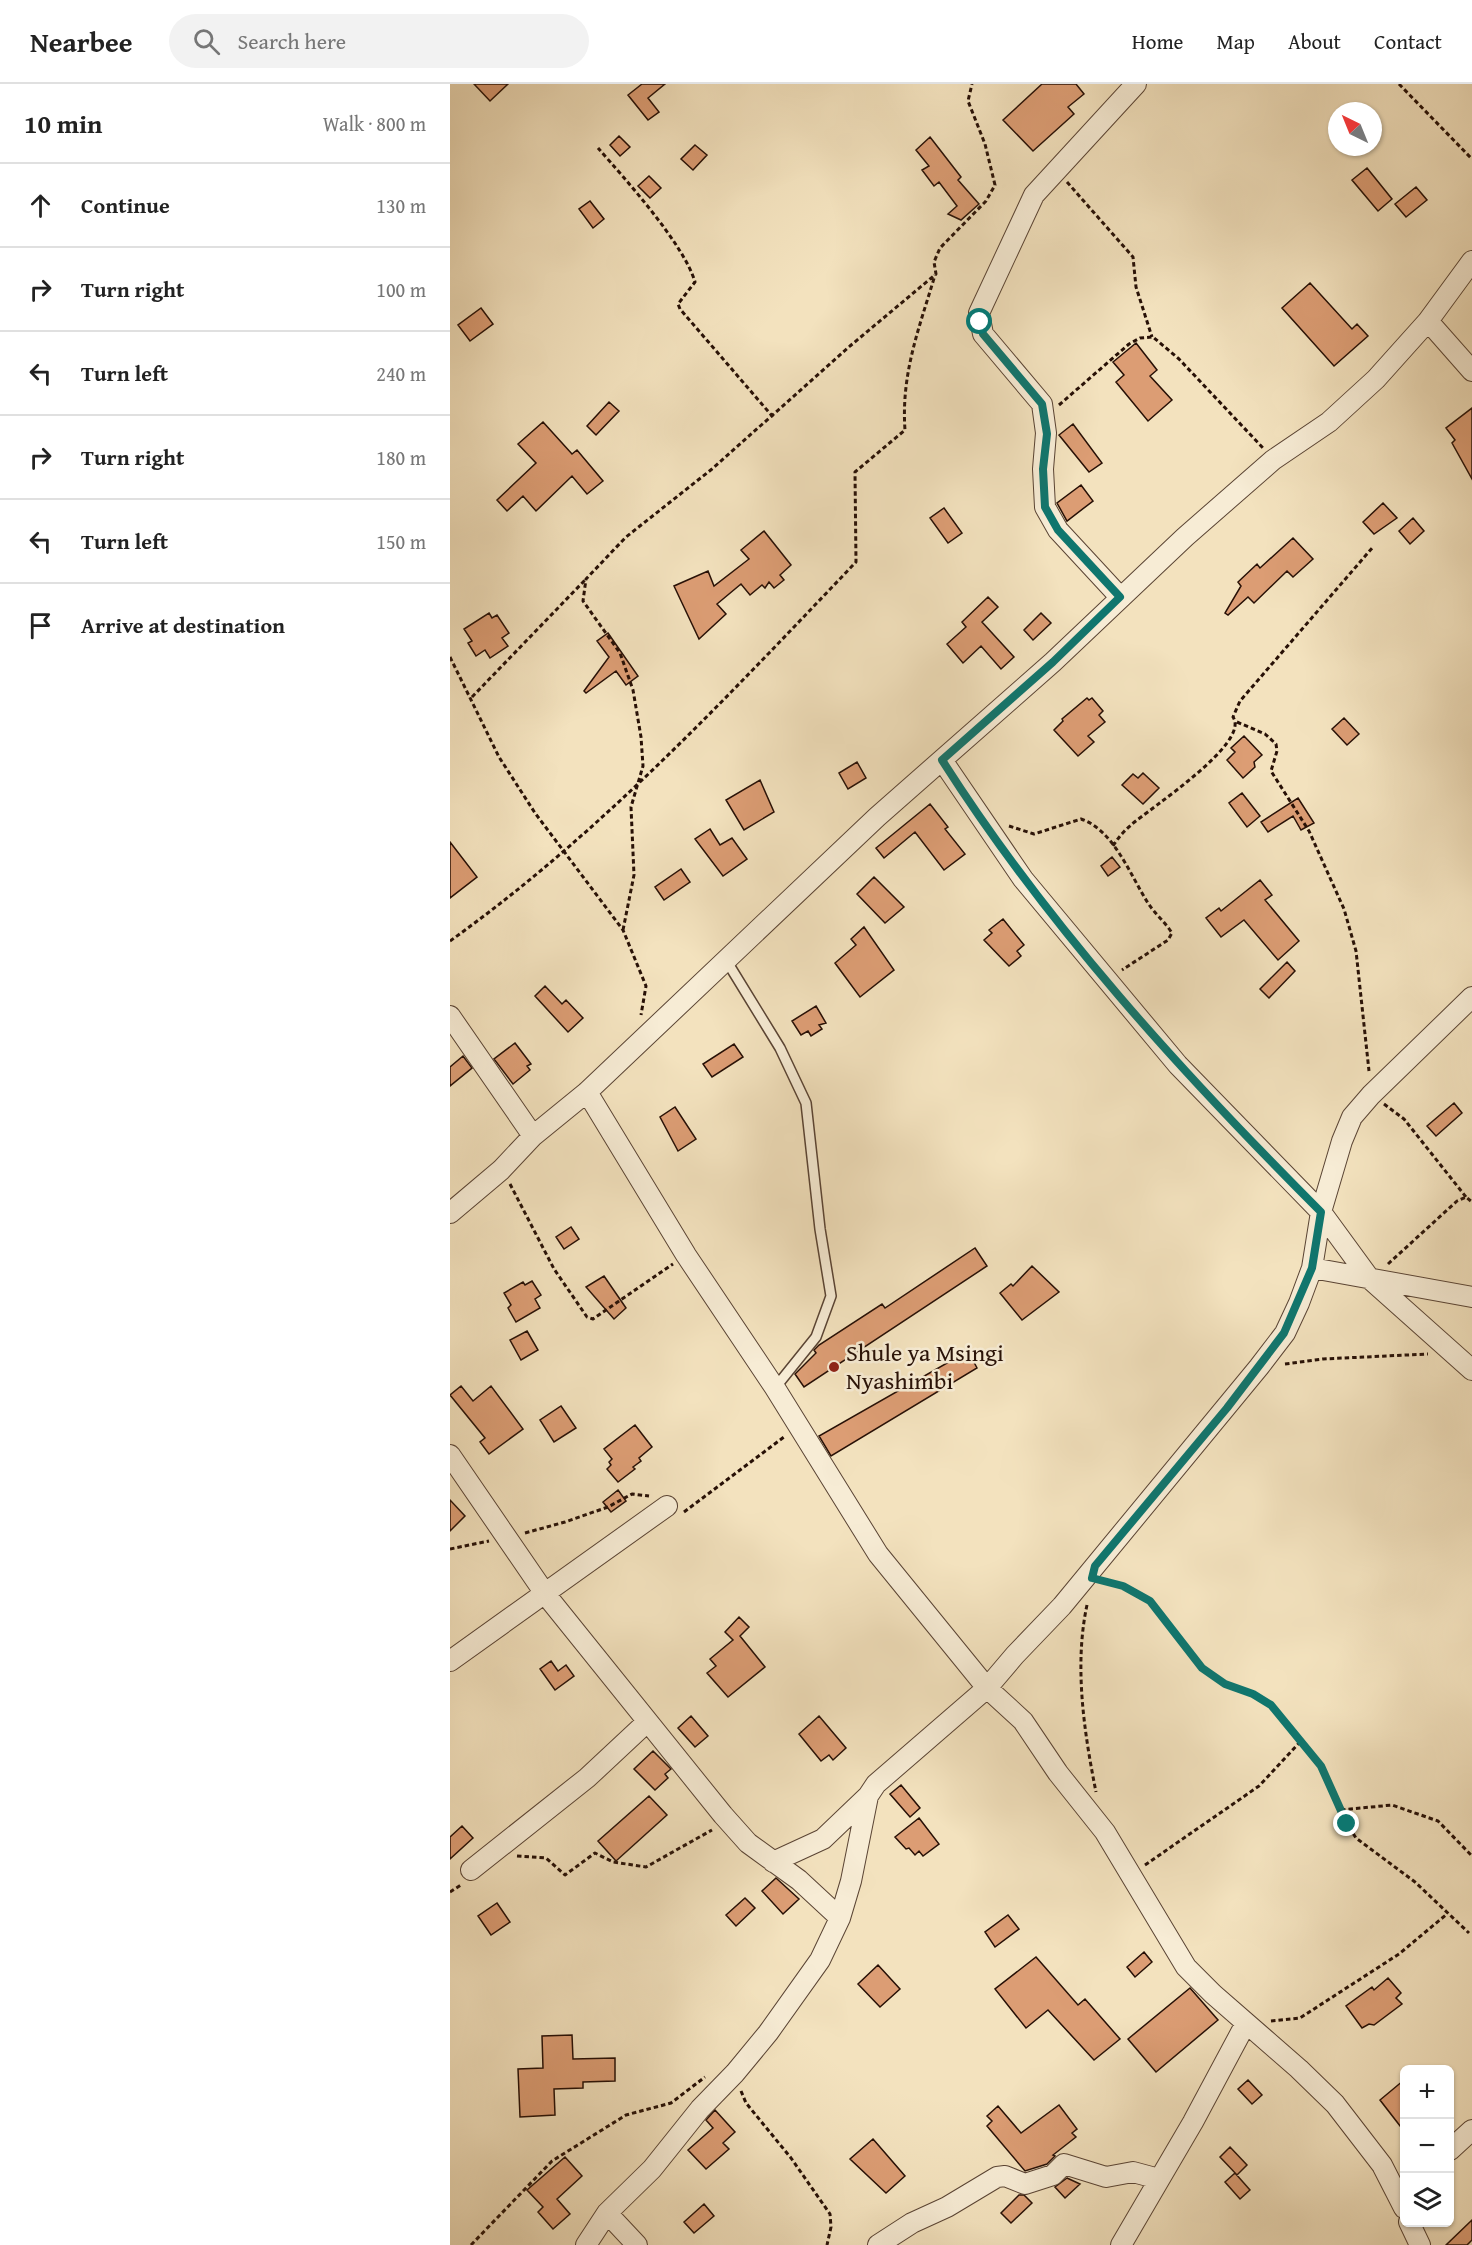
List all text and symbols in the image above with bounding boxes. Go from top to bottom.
search box [169,14,589,68]
text: Nearbee [30,21,133,62]
icon: search [190,25,223,58]
text: Search here [238,25,346,57]
text: Home [1132,26,1183,57]
text: Map [1216,26,1255,57]
text: About [1288,26,1341,57]
text: Contact [1374,26,1442,57]
north arrow [1328,102,1382,156]
text: 10 min [24,104,102,143]
text: Walk · 800 m [323,109,426,138]
icon: ahead [24,189,57,222]
text: Continue [81,189,170,221]
text: 130 m [376,191,426,220]
icon: right [24,273,57,306]
text: Turn right [81,273,184,305]
text: 100 m [376,275,426,304]
route start [966,308,992,334]
icon: left [24,357,57,390]
text: Turn left [81,357,168,389]
text: 240 m [376,359,426,388]
icon: right [24,441,57,474]
text: Turn right [81,441,184,473]
text: 180 m [376,443,426,472]
icon: left [24,525,57,558]
text: Turn left [81,525,168,557]
text: 150 m [376,527,426,556]
icon: arrive [24,609,57,642]
text: Arrive at destination [81,609,285,641]
place label: Shule ya Msingi Nyashimbi [846,1335,1004,1398]
marker: Shule ya Msingi Nyashimbi [827,1360,841,1374]
route end [1333,1810,1359,1836]
map controls [1400,2065,1454,2227]
button: + [1400,2065,1454,2119]
button: − [1400,2119,1454,2173]
button: layers [1400,2173,1454,2227]

